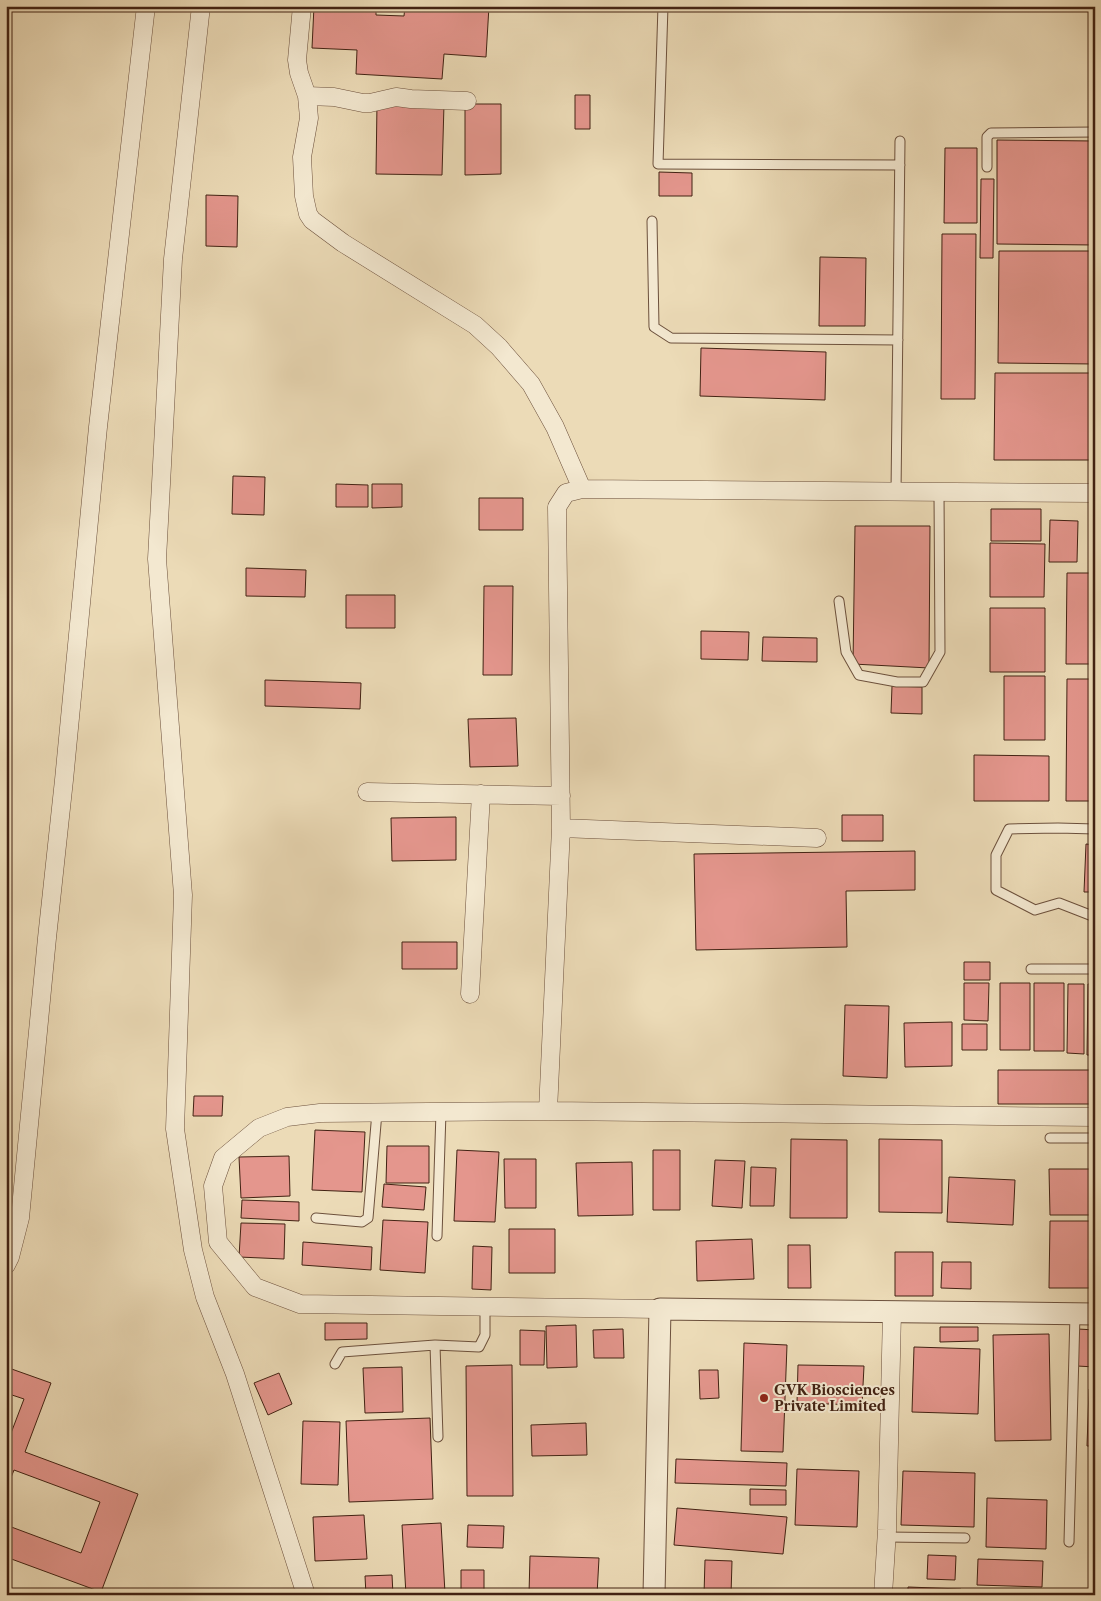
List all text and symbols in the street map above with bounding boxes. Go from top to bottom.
place label: GVK Biosciences Private Limited [774,1381,895,1415]
marker: GVK Biosciences Private Limited [758,1392,770,1404]

